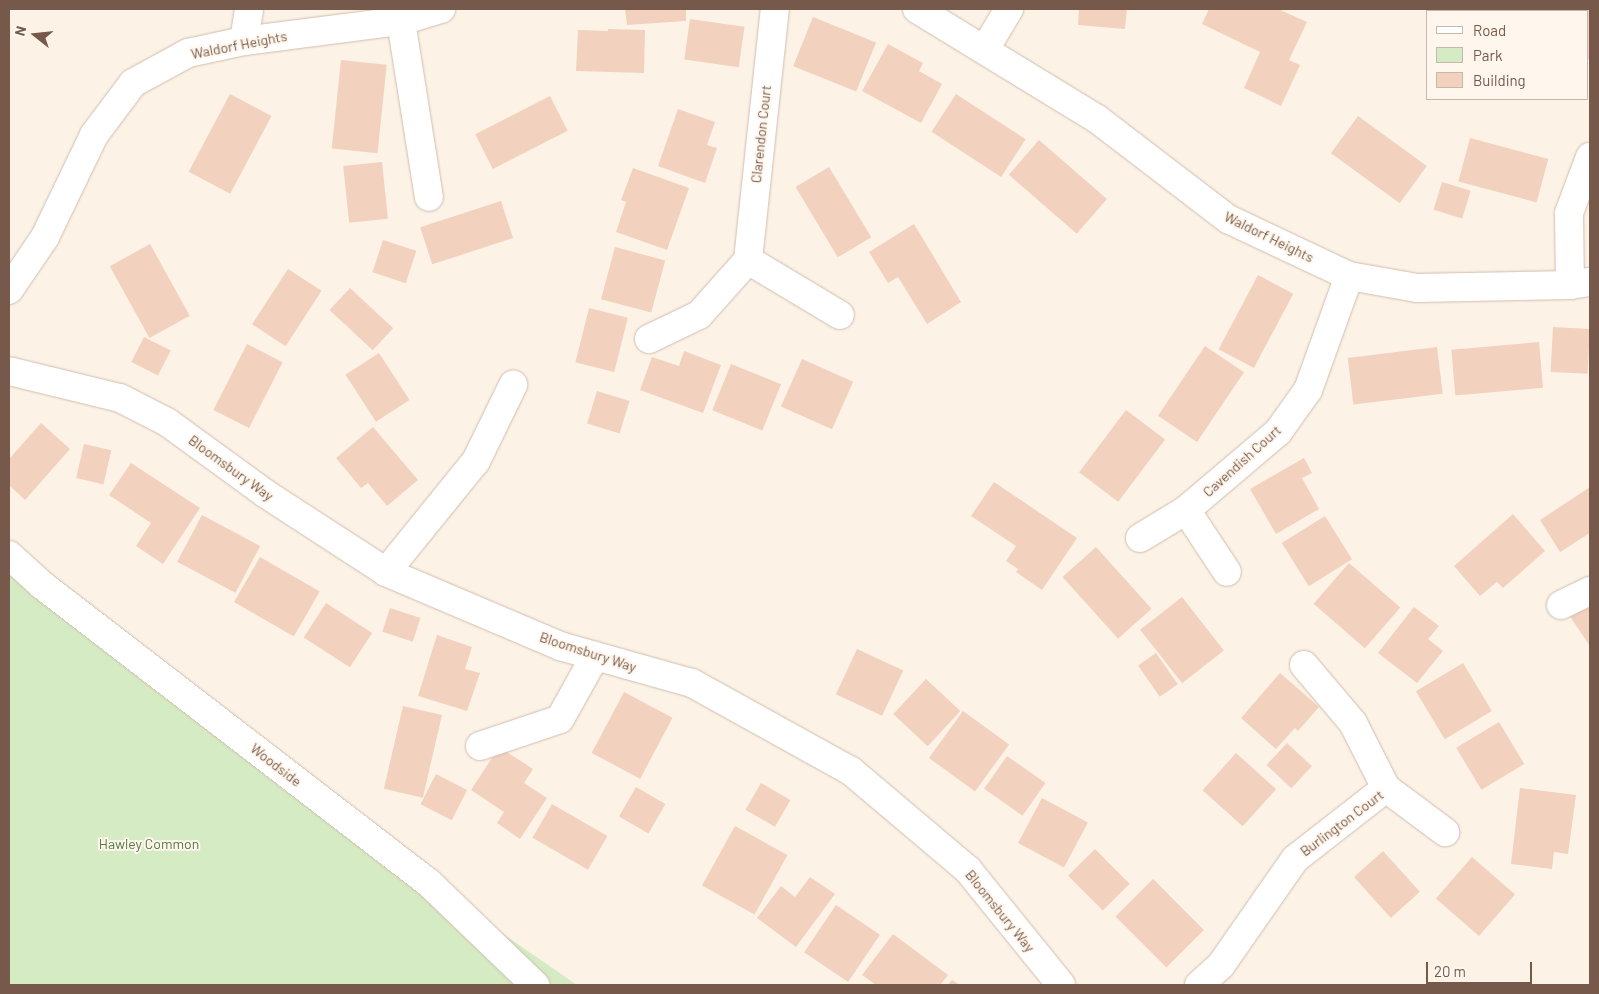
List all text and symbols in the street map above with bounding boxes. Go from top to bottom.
north arrow [10,10,60,60]
legend [1426,10,1589,100]
text: Road [1473,21,1506,39]
text: N [11,24,30,38]
street label: Waldorf Heights [190,27,288,63]
text: Park [1473,46,1502,64]
text: Building [1473,71,1526,89]
street label: Clarendon Court [748,84,774,184]
street label: Waldorf Heights [1222,208,1316,266]
street label: Cavendish Court [1200,422,1284,500]
street label: Bloomsbury Way [185,432,277,504]
street label: Bloomsbury Way [538,628,638,676]
street label: Woodside [247,740,305,790]
street label: Burlington Court [1297,786,1387,860]
park label: Hawley Common [99,836,199,852]
street label: Bloomsbury Way [962,867,1038,955]
scale bar [1429,952,1535,984]
text: 20 m [1434,962,1466,980]

